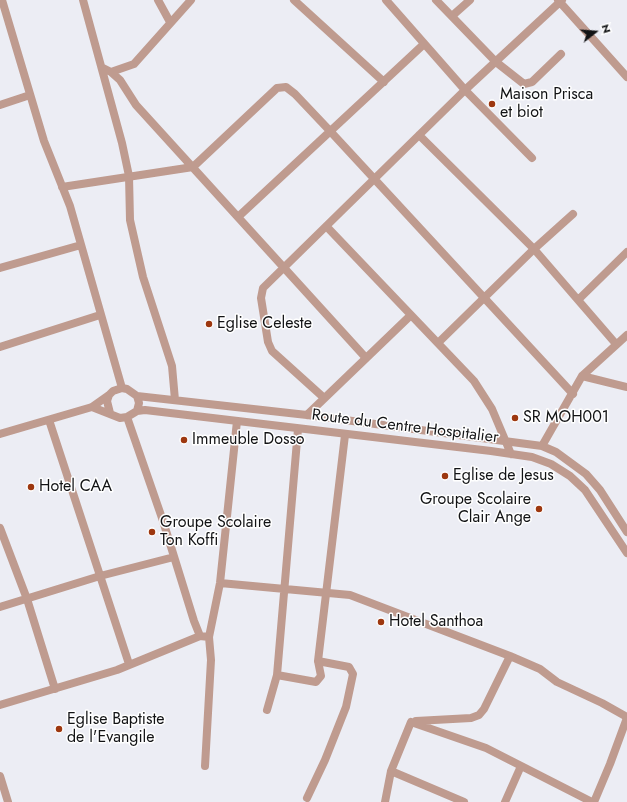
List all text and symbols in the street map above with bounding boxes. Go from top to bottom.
north arrow [575,12,615,52]
text: N [598,22,615,35]
place label: Maison Prisca et biot [500,85,593,123]
marker: Maison Prisca et biot [487,99,497,109]
place label: Eglise Celeste [217,314,312,334]
marker: Eglise Celeste [204,319,214,329]
street label: Route du Centre Hospitalier [311,406,499,448]
place label: SR MOH001 [523,408,609,428]
marker: SR MOH001 [510,413,520,423]
place label: Immeuble Dosso [192,430,305,450]
marker: Immeuble Dosso [179,435,189,445]
place label: Eglise de Jesus [453,466,554,486]
marker: Eglise de Jesus [440,471,450,481]
place label: Hotel CAA [39,477,112,497]
marker: Hotel CAA [26,482,36,492]
place label: Groupe Scolaire Clair Ange [420,490,531,528]
marker: Groupe Scolaire Clair Ange [534,504,544,514]
place label: Groupe Scolaire Ton Koffi [160,513,271,551]
marker: Groupe Scolaire Ton Koffi [147,527,157,537]
place label: Hotel Santhoa [389,612,483,632]
marker: Hotel Santhoa [376,617,386,627]
place label: Eglise Baptiste de l'Evangile [67,710,165,748]
marker: Eglise Baptiste de l'Evangile [54,724,64,734]

